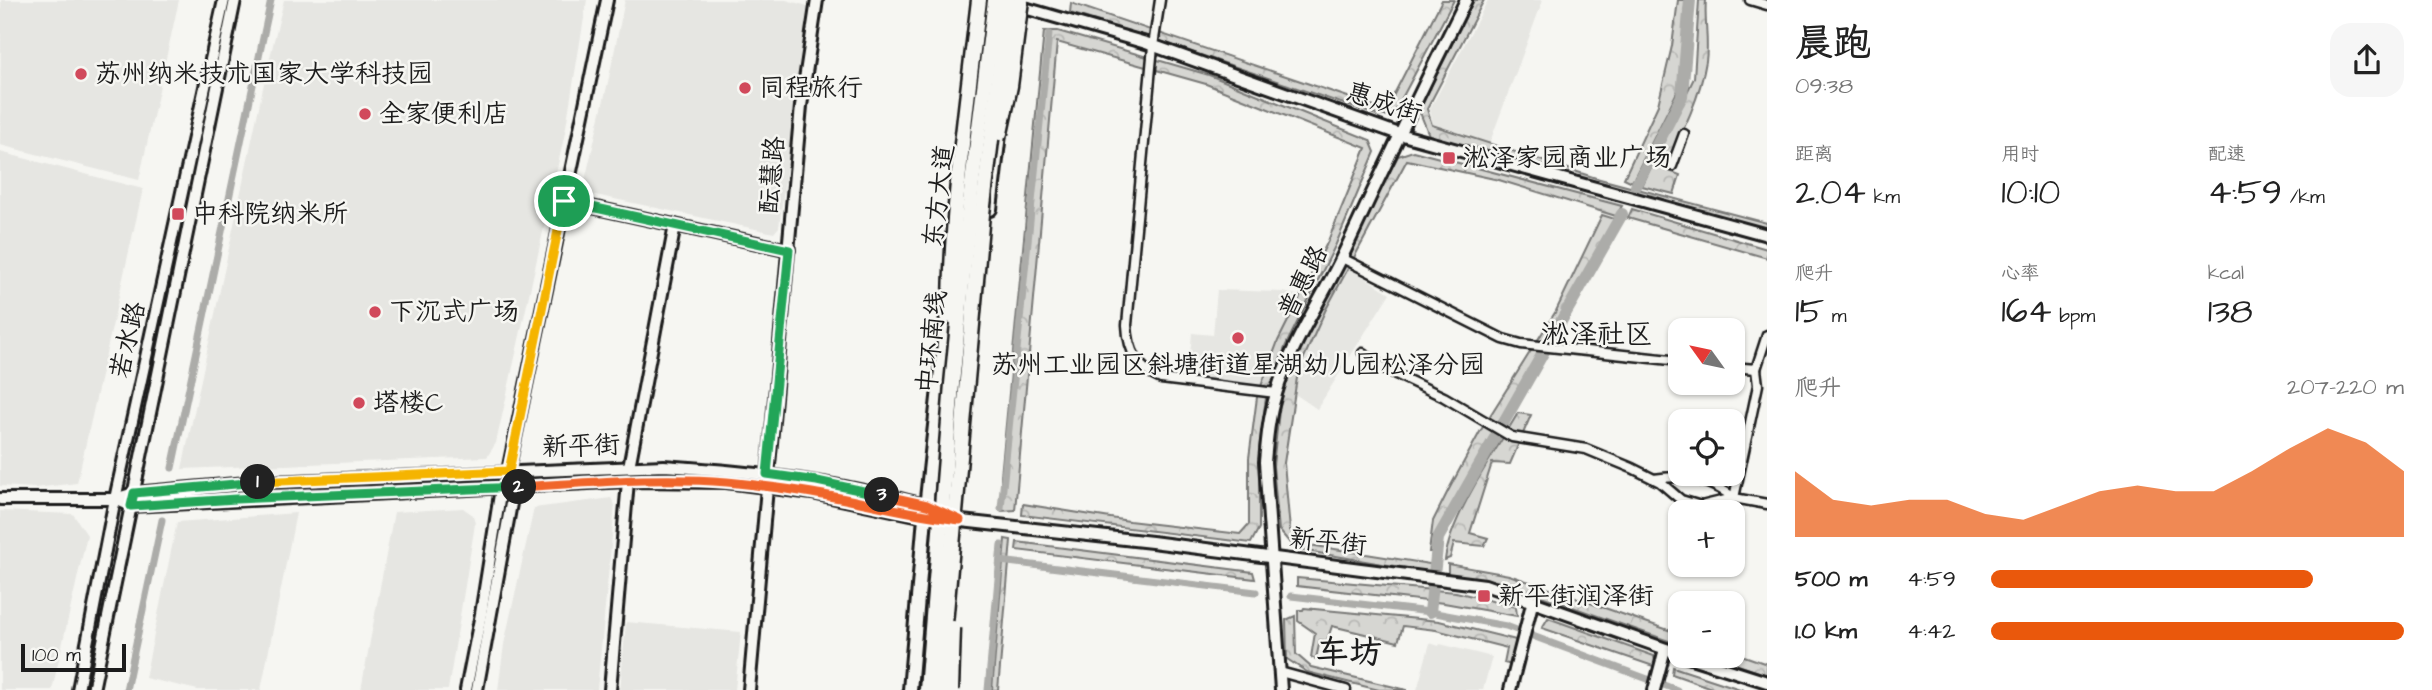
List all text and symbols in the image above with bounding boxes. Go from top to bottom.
text: 晨跑 [1795,18,1871,70]
button: share [2330,23,2404,97]
place label: 苏州纳米技术国家大学科技园 [95,56,433,92]
marker: 苏州纳米技术国家大学科技园 [73,66,89,82]
place label: 同程旅行 [759,70,863,106]
text: 09:38 [1795,70,1853,102]
street label: 惠成街 [1341,74,1427,132]
marker: 同程旅行 [737,80,753,96]
place label: 全家便利店 [379,96,509,132]
marker: 全家便利店 [357,106,373,122]
street label: 酝慧路 [751,135,793,215]
place label: 淞泽家园商业广场 [1463,140,1671,176]
text: 距离 [1795,141,1833,168]
text: 用时 [2001,141,2039,168]
text: 配速 [2208,141,2246,168]
street label: 东方大道 [915,142,963,250]
marker: 淞泽家园商业广场 [1441,150,1457,166]
text: 2.04 [1795,168,1866,217]
text: 10:10 [2001,168,2060,217]
text: 4:59 [2208,168,2282,217]
pin [534,171,594,231]
icon: arrive [545,182,583,220]
text: km [1866,184,1900,211]
text: /km [2282,184,2325,211]
place label: 中科院纳米所 [192,196,348,232]
marker: 中科院纳米所 [170,206,186,222]
street label: 普惠路 [1269,239,1337,325]
text: 爬升 [1795,260,1833,287]
text: 心率 [2001,260,2039,287]
text: kcal [2208,260,2244,287]
text: 15 [1795,287,1824,336]
text: 164 [2001,287,2052,336]
text: 138 [2208,287,2253,336]
street label: 中环南线 [909,288,955,396]
place label: 下沉式广场 [389,294,519,330]
street label: 若水路 [102,298,154,382]
text: m [1824,303,1847,330]
text: bpm [2052,303,2095,330]
marker: 下沉式广场 [367,304,383,320]
district label: 淞泽社区 [1541,315,1653,354]
north arrow [1668,318,1745,396]
map controls [1668,318,1745,668]
marker: 苏州工业园区斜塘街道星湖幼儿园松泽分园 [1230,330,1246,346]
place label: 苏州工业园区斜塘街道星湖幼儿园松泽分园 [991,347,1485,383]
text: 207–220 m [2287,371,2404,403]
text: 爬升 [1795,372,1841,404]
place label: 塔楼C [373,385,443,421]
marker: 塔楼C [351,395,367,411]
button: locate [1668,409,1745,486]
street label: 新平街 [541,427,621,465]
pin: 1 [240,464,276,500]
text: 1 [256,468,259,495]
pin: 2 [502,470,536,504]
text: 2 [513,473,524,500]
pin: 3 [864,477,900,512]
text: 3 [877,481,886,508]
button: + [1668,500,1745,577]
street label: 新平街 [1287,520,1369,564]
text: 500 m [1795,563,1867,595]
text: 4:59 [1907,563,1956,595]
place label: 新平街润泽街 [1498,578,1654,614]
marker: 新平街润泽街 [1476,588,1492,604]
button: − [1668,591,1745,668]
text: 1.0 km [1795,615,1857,647]
text: 4:42 [1907,615,1955,647]
district label: 车坊 [1316,630,1382,676]
scale bar [21,641,126,673]
text: 100 m [32,642,81,669]

